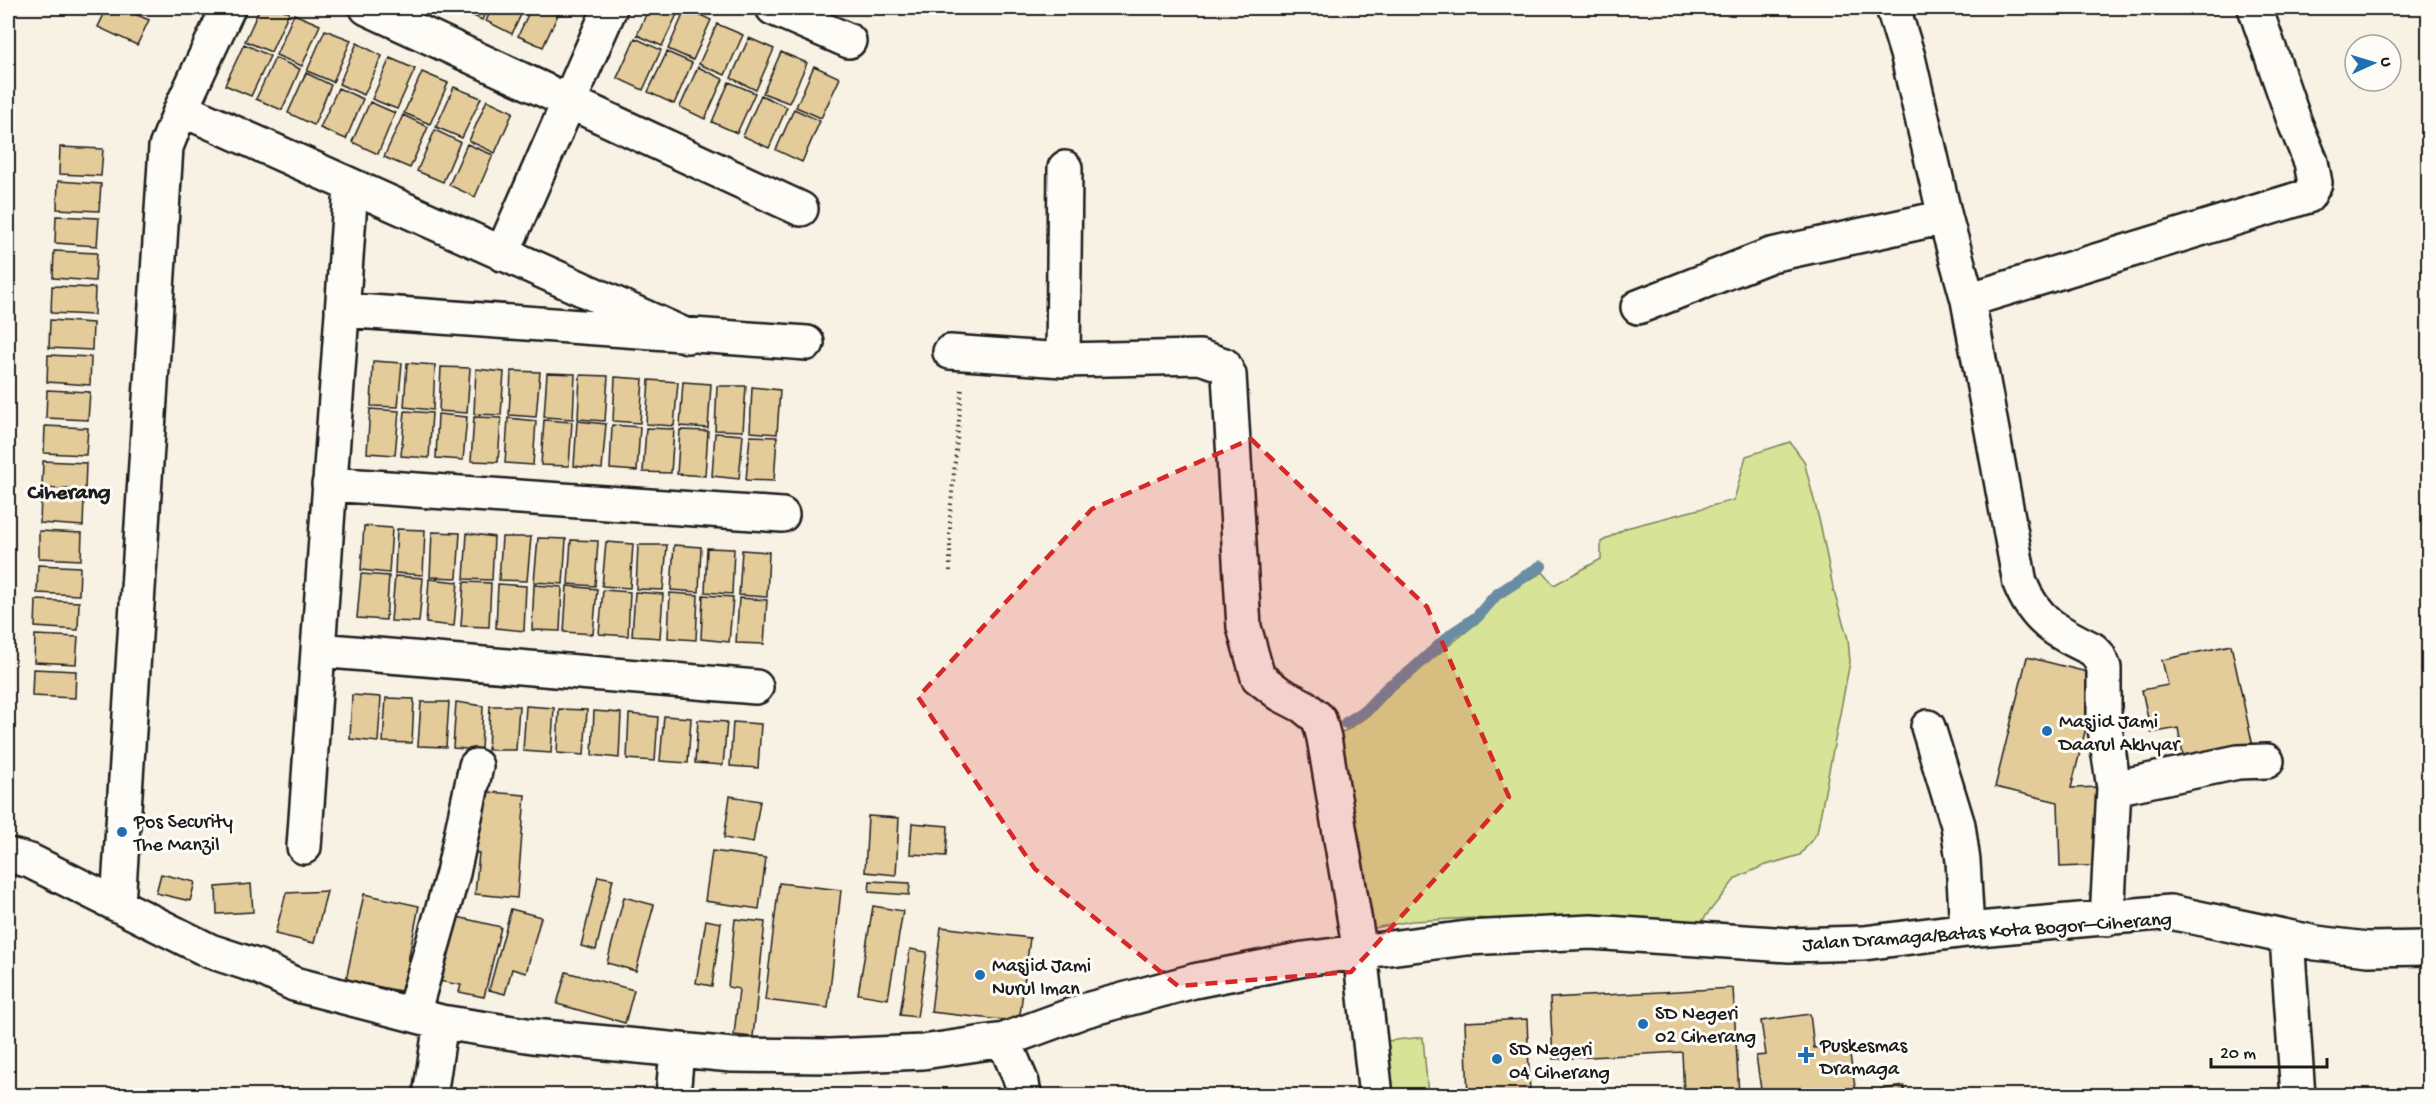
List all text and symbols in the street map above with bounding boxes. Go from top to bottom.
north arrow [2343,33,2403,93]
text: U [2375,57,2394,68]
district label: Ciherang [27,481,111,507]
place label: Masjid Jami Daarul Akhyar [2057,712,2181,758]
marker: Masjid Jami Daarul Akhyar [2040,724,2054,738]
place label: Pos Security The Manzil [133,812,233,858]
marker: Pos Security The Manzil [115,825,129,839]
street label: Jalan Dramaga/Batas Kota Bogor–Ciherang [1802,909,2173,958]
place label: Masjid Jami Nurul Iman [992,956,1091,1002]
marker: Masjid Jami Nurul Iman [973,968,987,982]
place label: SD Negeri 02 Ciherang [1655,1004,1756,1050]
marker: SD Negeri 02 Ciherang [1636,1017,1650,1031]
scale bar [2211,1031,2326,1069]
place label: Puskesmas Dramaga [1818,1036,1908,1082]
place label: SD Negeri 04 Ciherang [1509,1040,1610,1086]
text: 20 m [2220,1044,2256,1065]
marker: Puskesmas Dramaga [1797,1046,1815,1064]
marker: SD Negeri 04 Ciherang [1490,1052,1504,1066]

